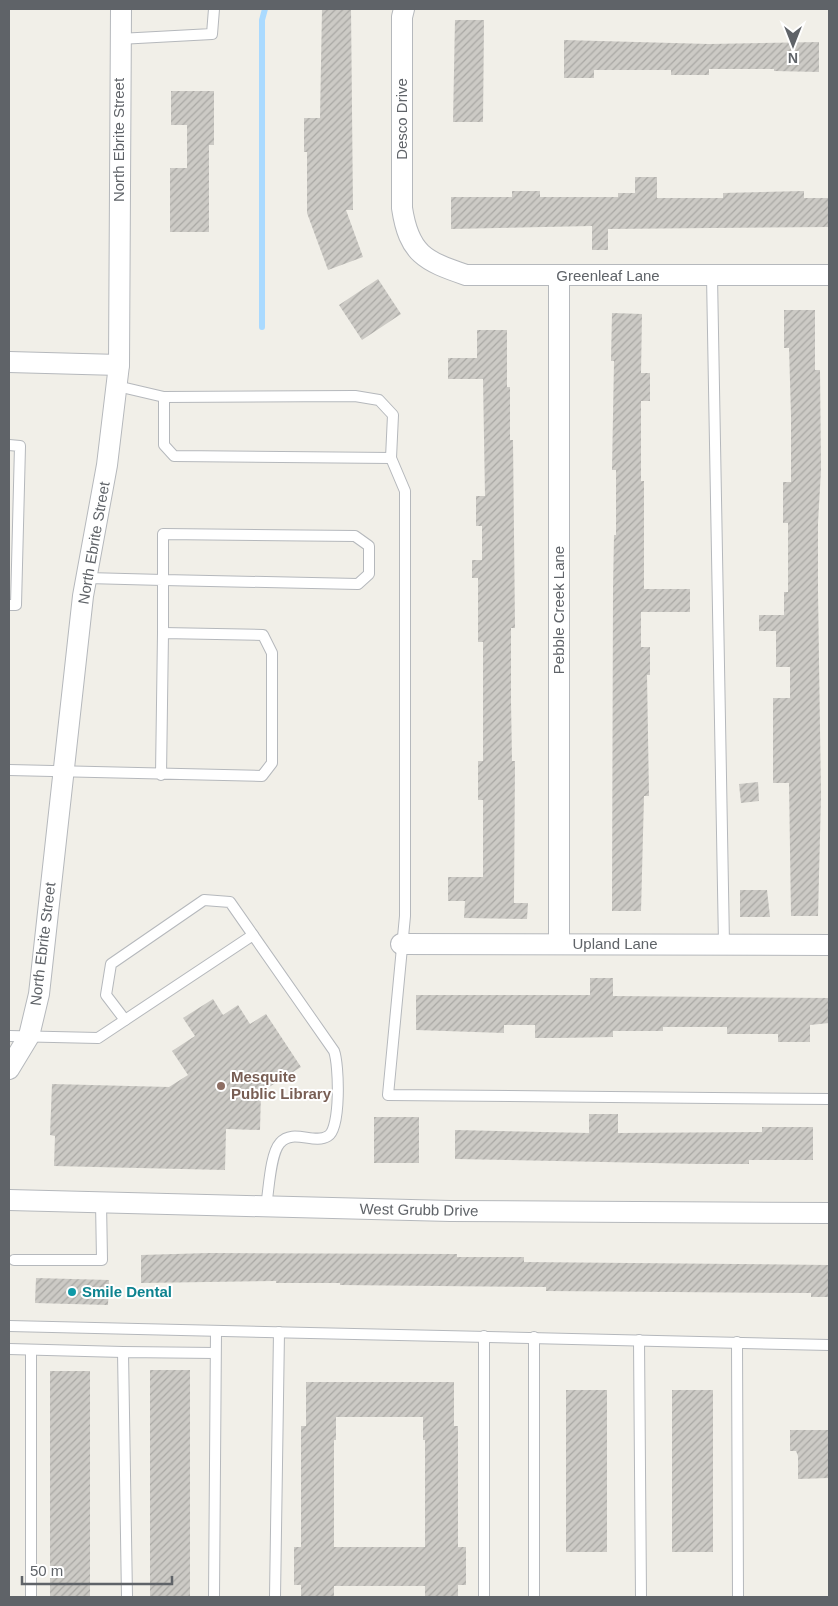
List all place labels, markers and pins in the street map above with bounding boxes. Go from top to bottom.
place label: Mesquite Public Library [231,1068,332,1102]
marker: Mesquite Public Library [215,1080,227,1092]
place label: Smile Dental [82,1283,172,1300]
marker: Smile Dental [66,1286,78,1298]

